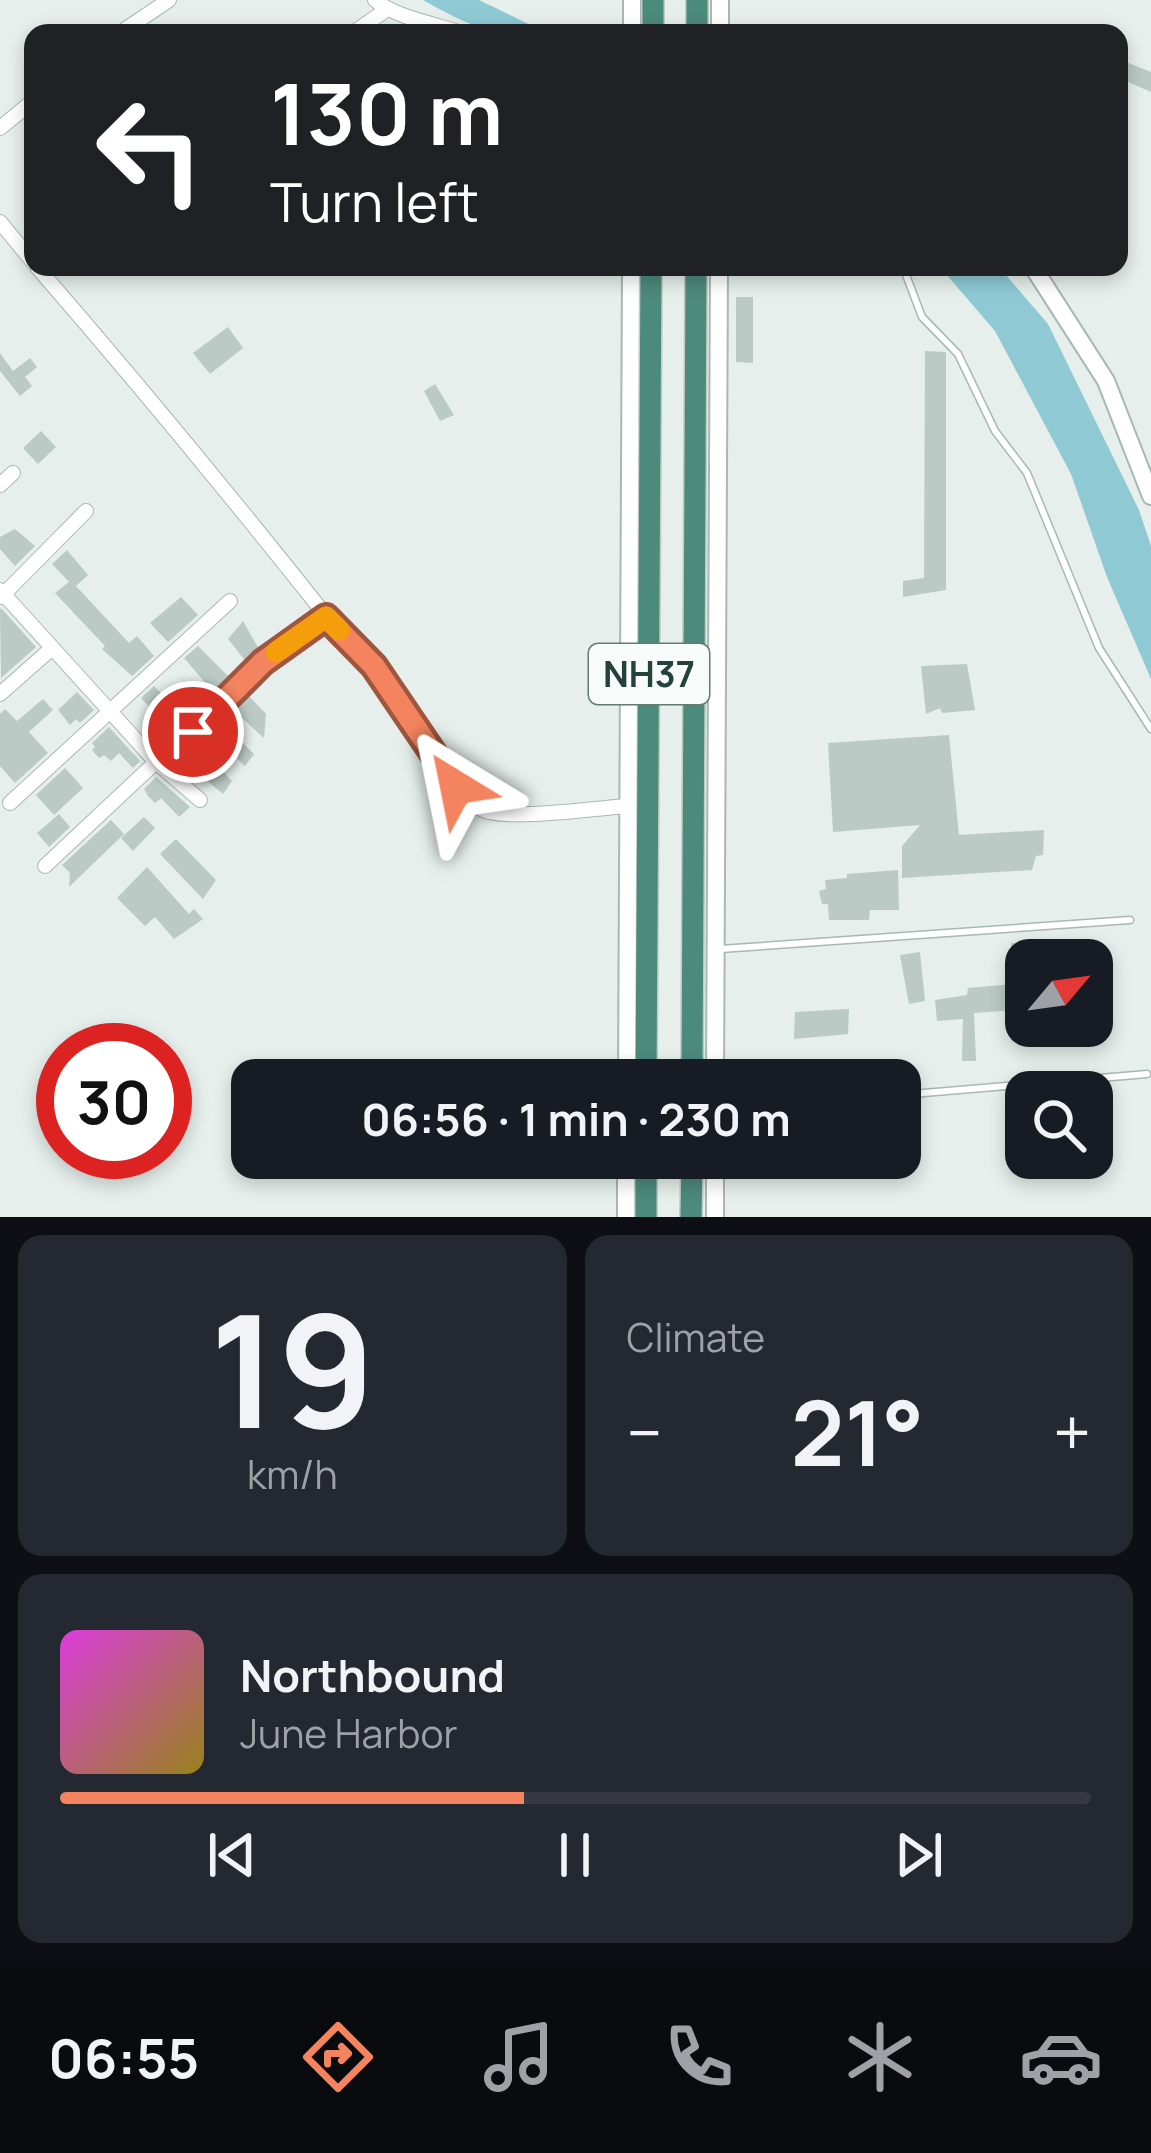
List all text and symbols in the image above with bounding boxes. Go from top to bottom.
text: 130 m [270,55,503,170]
icon: left [72,72,228,228]
text: Turn left [270,164,479,238]
road number: NH37 [589,644,709,704]
pin [142,681,244,783]
icon: arrive [160,699,226,765]
position arrow [393,724,519,850]
north arrow [1005,939,1113,1047]
map controls [1005,939,1113,1179]
speed limit sign: 30 [36,1023,192,1179]
button: search [1005,1071,1113,1179]
text: 06:56 · 1 min · 230 m [361,1088,791,1150]
text: 19 [210,1262,375,1475]
text: Climate [627,1310,765,1364]
text: 21° [791,1370,924,1493]
text: − [627,1387,662,1477]
text: + [1053,1387,1091,1477]
text: km/h [247,1447,338,1501]
text: Northbound [240,1644,505,1706]
text: June Harbor [240,1706,458,1760]
icon: previous [199,1822,265,1888]
icon: pause [542,1822,608,1888]
icon: next [886,1822,952,1888]
icon: directions [296,2015,380,2099]
icon: music [477,2015,561,2099]
icon: phone [657,2015,741,2099]
icon: climate [838,2015,922,2099]
icon: car [1019,2015,1103,2099]
text: 06:55 [48,2020,199,2094]

